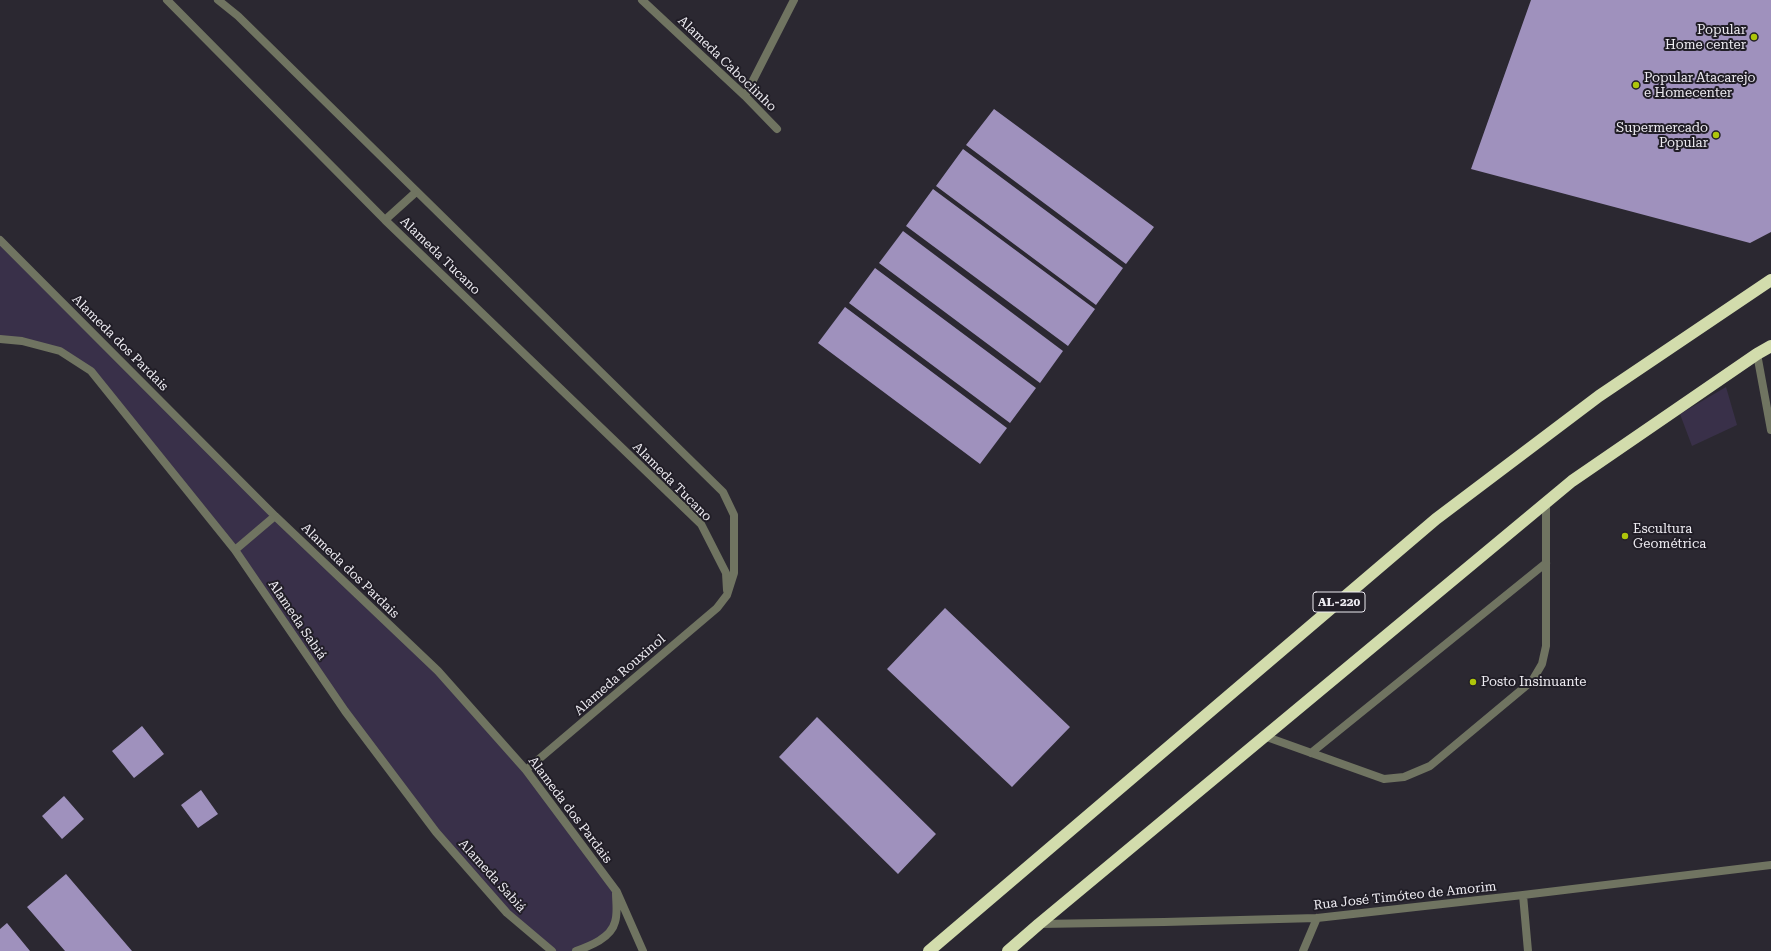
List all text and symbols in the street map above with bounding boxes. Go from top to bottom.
street label: Alameda Caboclinho [675,13,779,115]
place label: Popular Home center [1665,22,1746,53]
marker: Popular Home center [1749,32,1759,42]
place label: Popular Atacarejo e Homecenter [1644,70,1756,101]
marker: Popular Atacarejo e Homecenter [1631,80,1641,90]
place label: Supermercado Popular [1616,120,1708,151]
marker: Supermercado Popular [1711,130,1721,140]
street label: Alameda Tucano [397,214,483,298]
street label: Alameda dos Pardais [69,292,171,394]
street label: Alameda Tucano [629,439,715,525]
street label: Alameda dos Pardais [298,520,402,622]
place label: Escultura Geométrica [1633,521,1706,552]
marker: Escultura Geométrica [1620,531,1630,541]
street label: Alameda Sabiá [265,577,329,663]
road number: AL-220 [1313,592,1365,612]
street label: Alameda Rouxinol [571,631,669,719]
place label: Posto Insinuante [1481,674,1586,690]
marker: Posto Insinuante [1468,677,1478,687]
street label: Alameda dos Pardais [525,753,615,867]
street label: Alameda Sabiá [455,836,529,916]
street label: Rua José Timóteo de Amorim [1313,879,1497,913]

